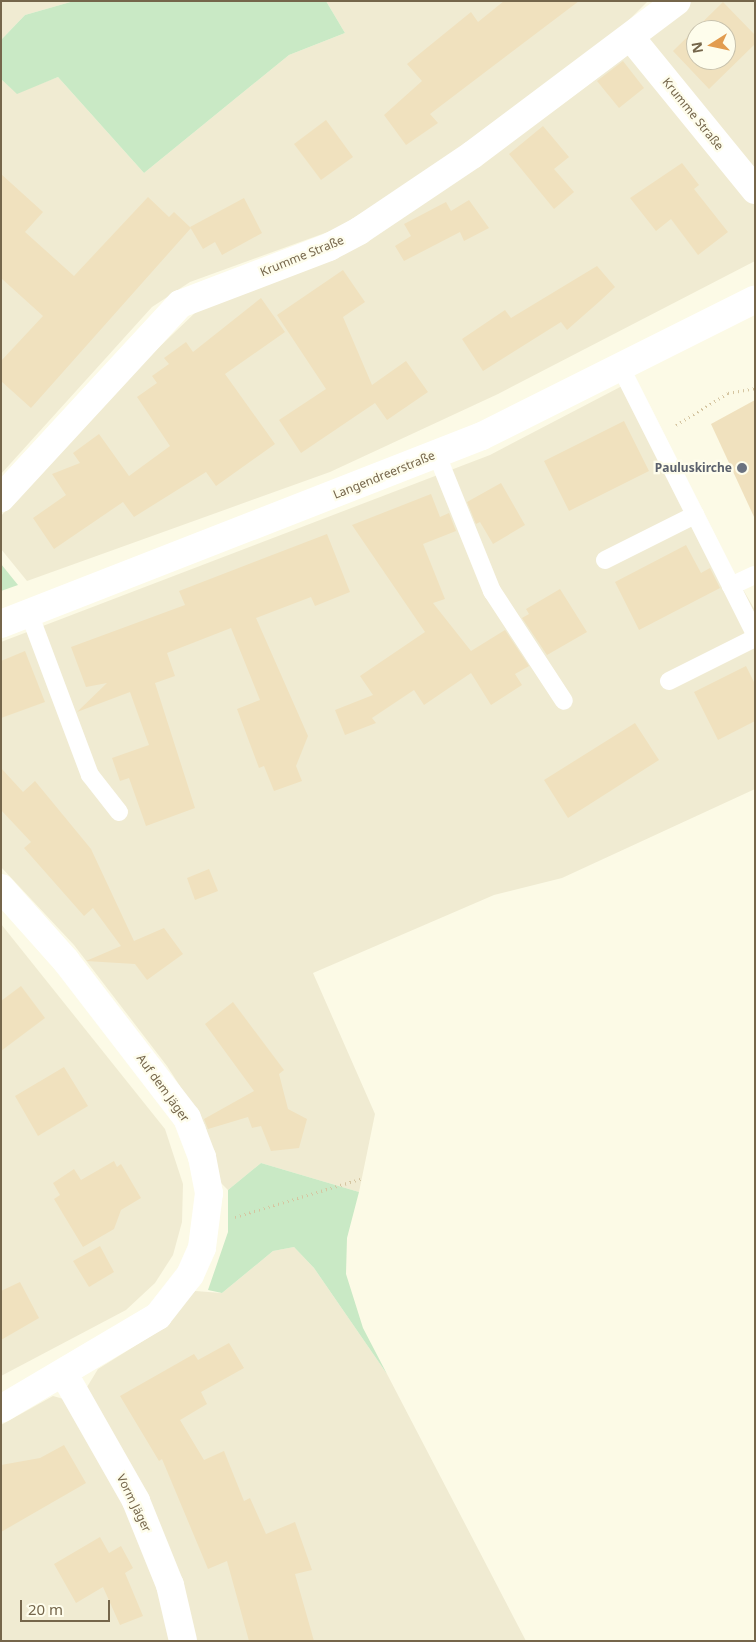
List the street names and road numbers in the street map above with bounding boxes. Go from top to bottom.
street label: Krumme Straße [659,75,727,153]
street label: Krumme Straße [258,233,346,279]
street label: Langendreerstraße [331,448,437,502]
street label: Auf dem Jäger [134,1051,192,1125]
street label: Vorm Jäger [114,1472,154,1534]

